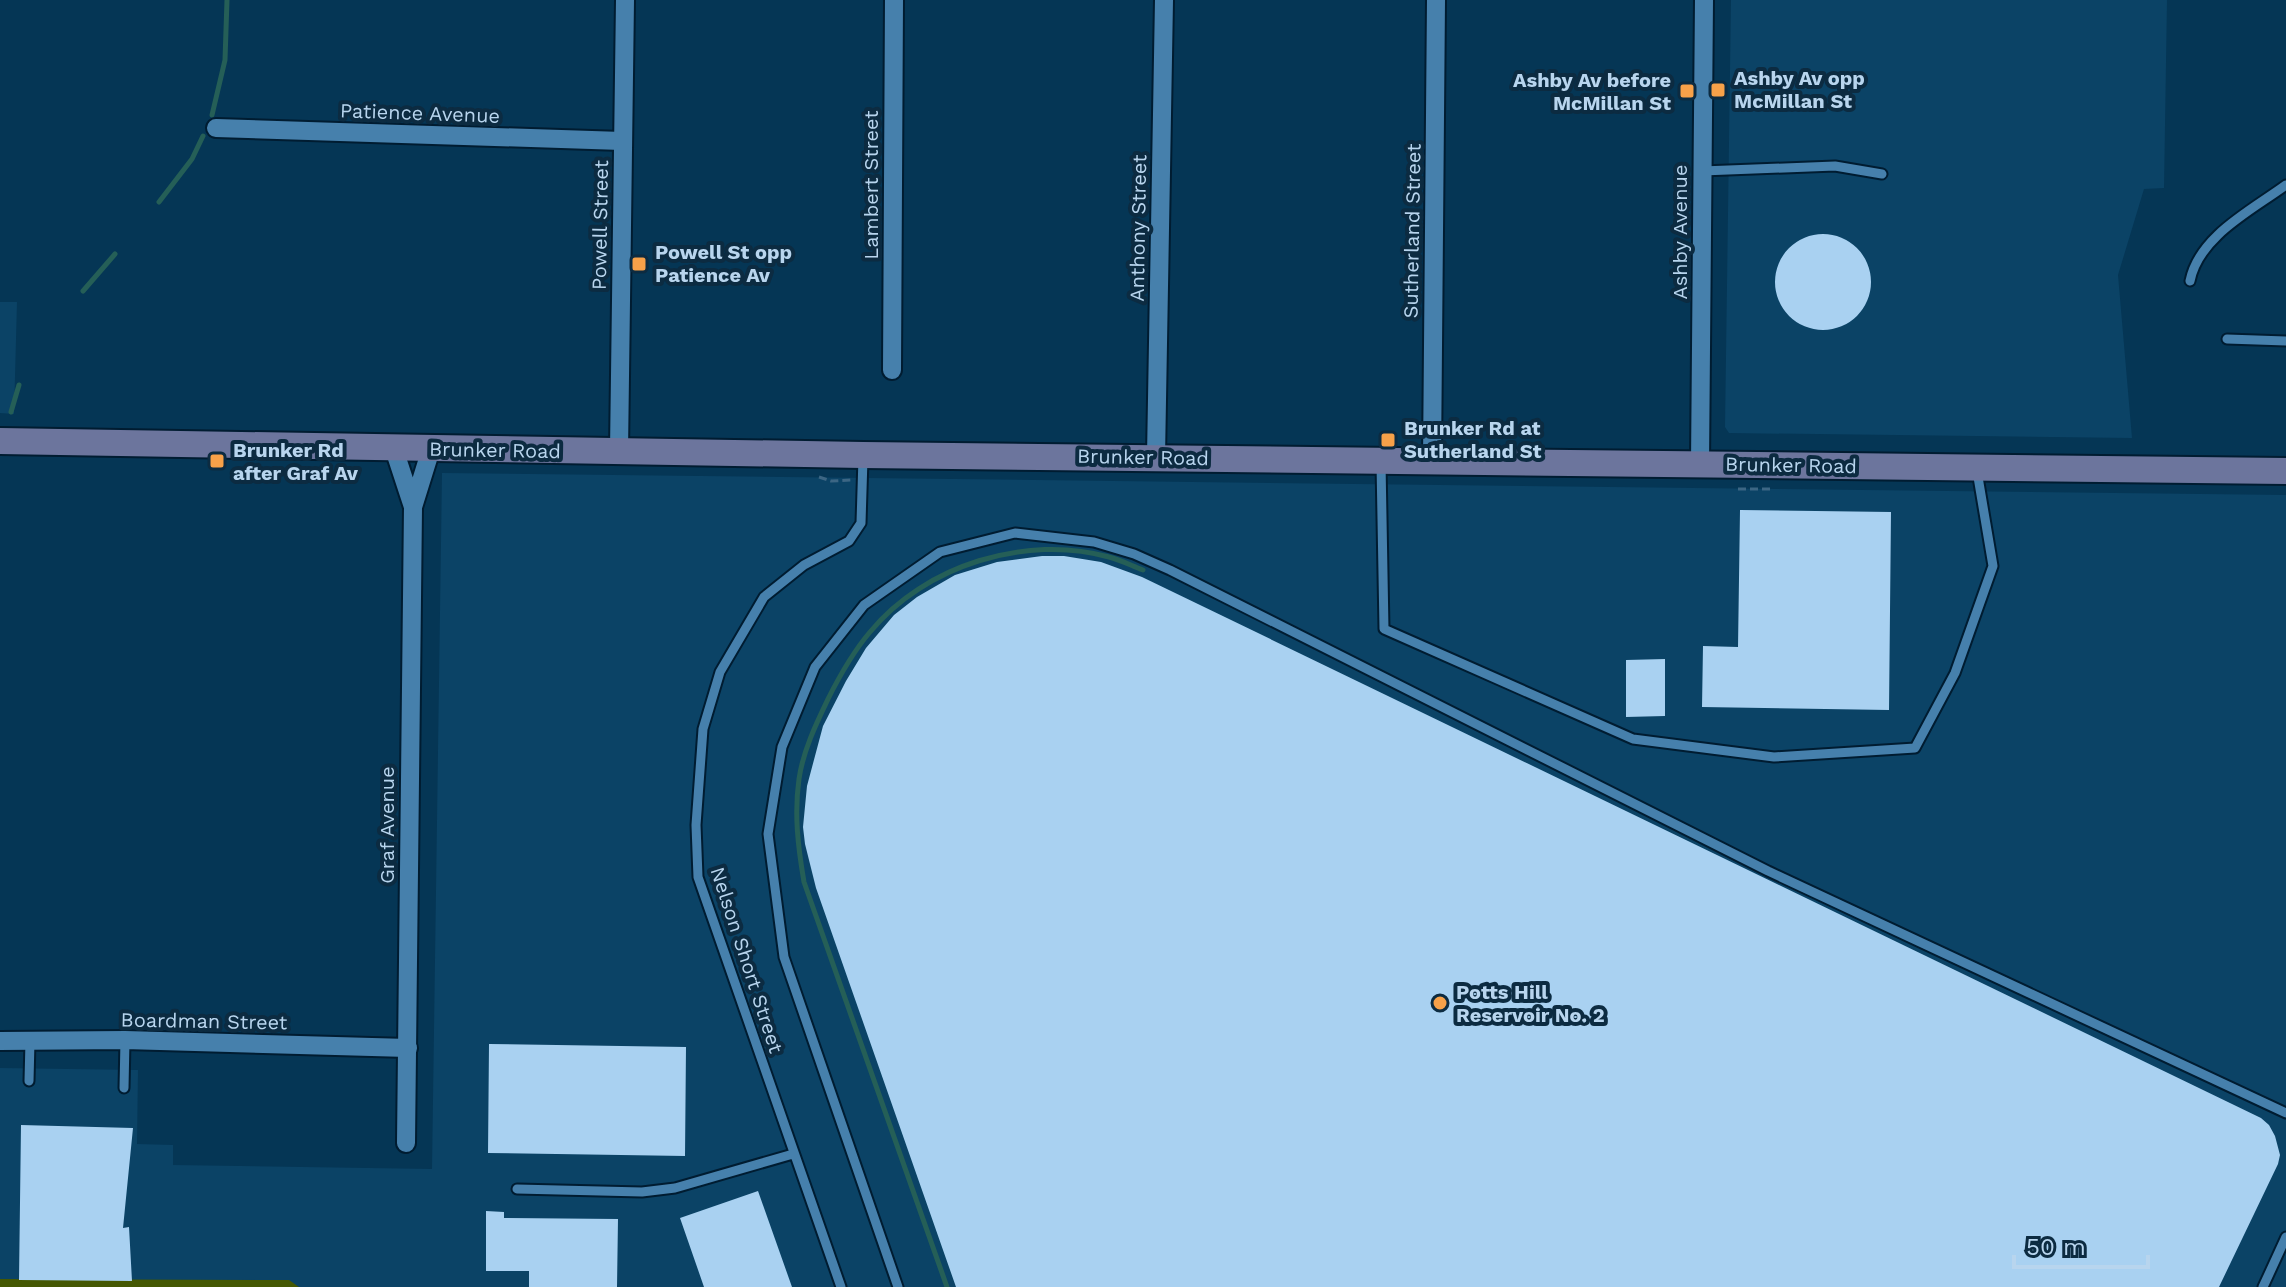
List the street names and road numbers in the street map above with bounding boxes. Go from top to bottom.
street label: Patience Avenue [340,98,500,128]
street label: Lambert Street [859,110,883,260]
street label: Sutherland Street [1398,143,1426,319]
street label: Anthony Street [1125,154,1151,302]
street label: Powell Street [587,159,613,290]
street label: Ashby Avenue [1668,165,1692,299]
street label: Brunker Road [429,437,561,463]
street label: Brunker Road [1077,444,1209,470]
street label: Brunker Road [1725,452,1857,478]
street label: Graf Avenue [375,766,399,884]
street label: Nelson Short Street [706,864,789,1057]
street label: Boardman Street [121,1008,288,1034]

